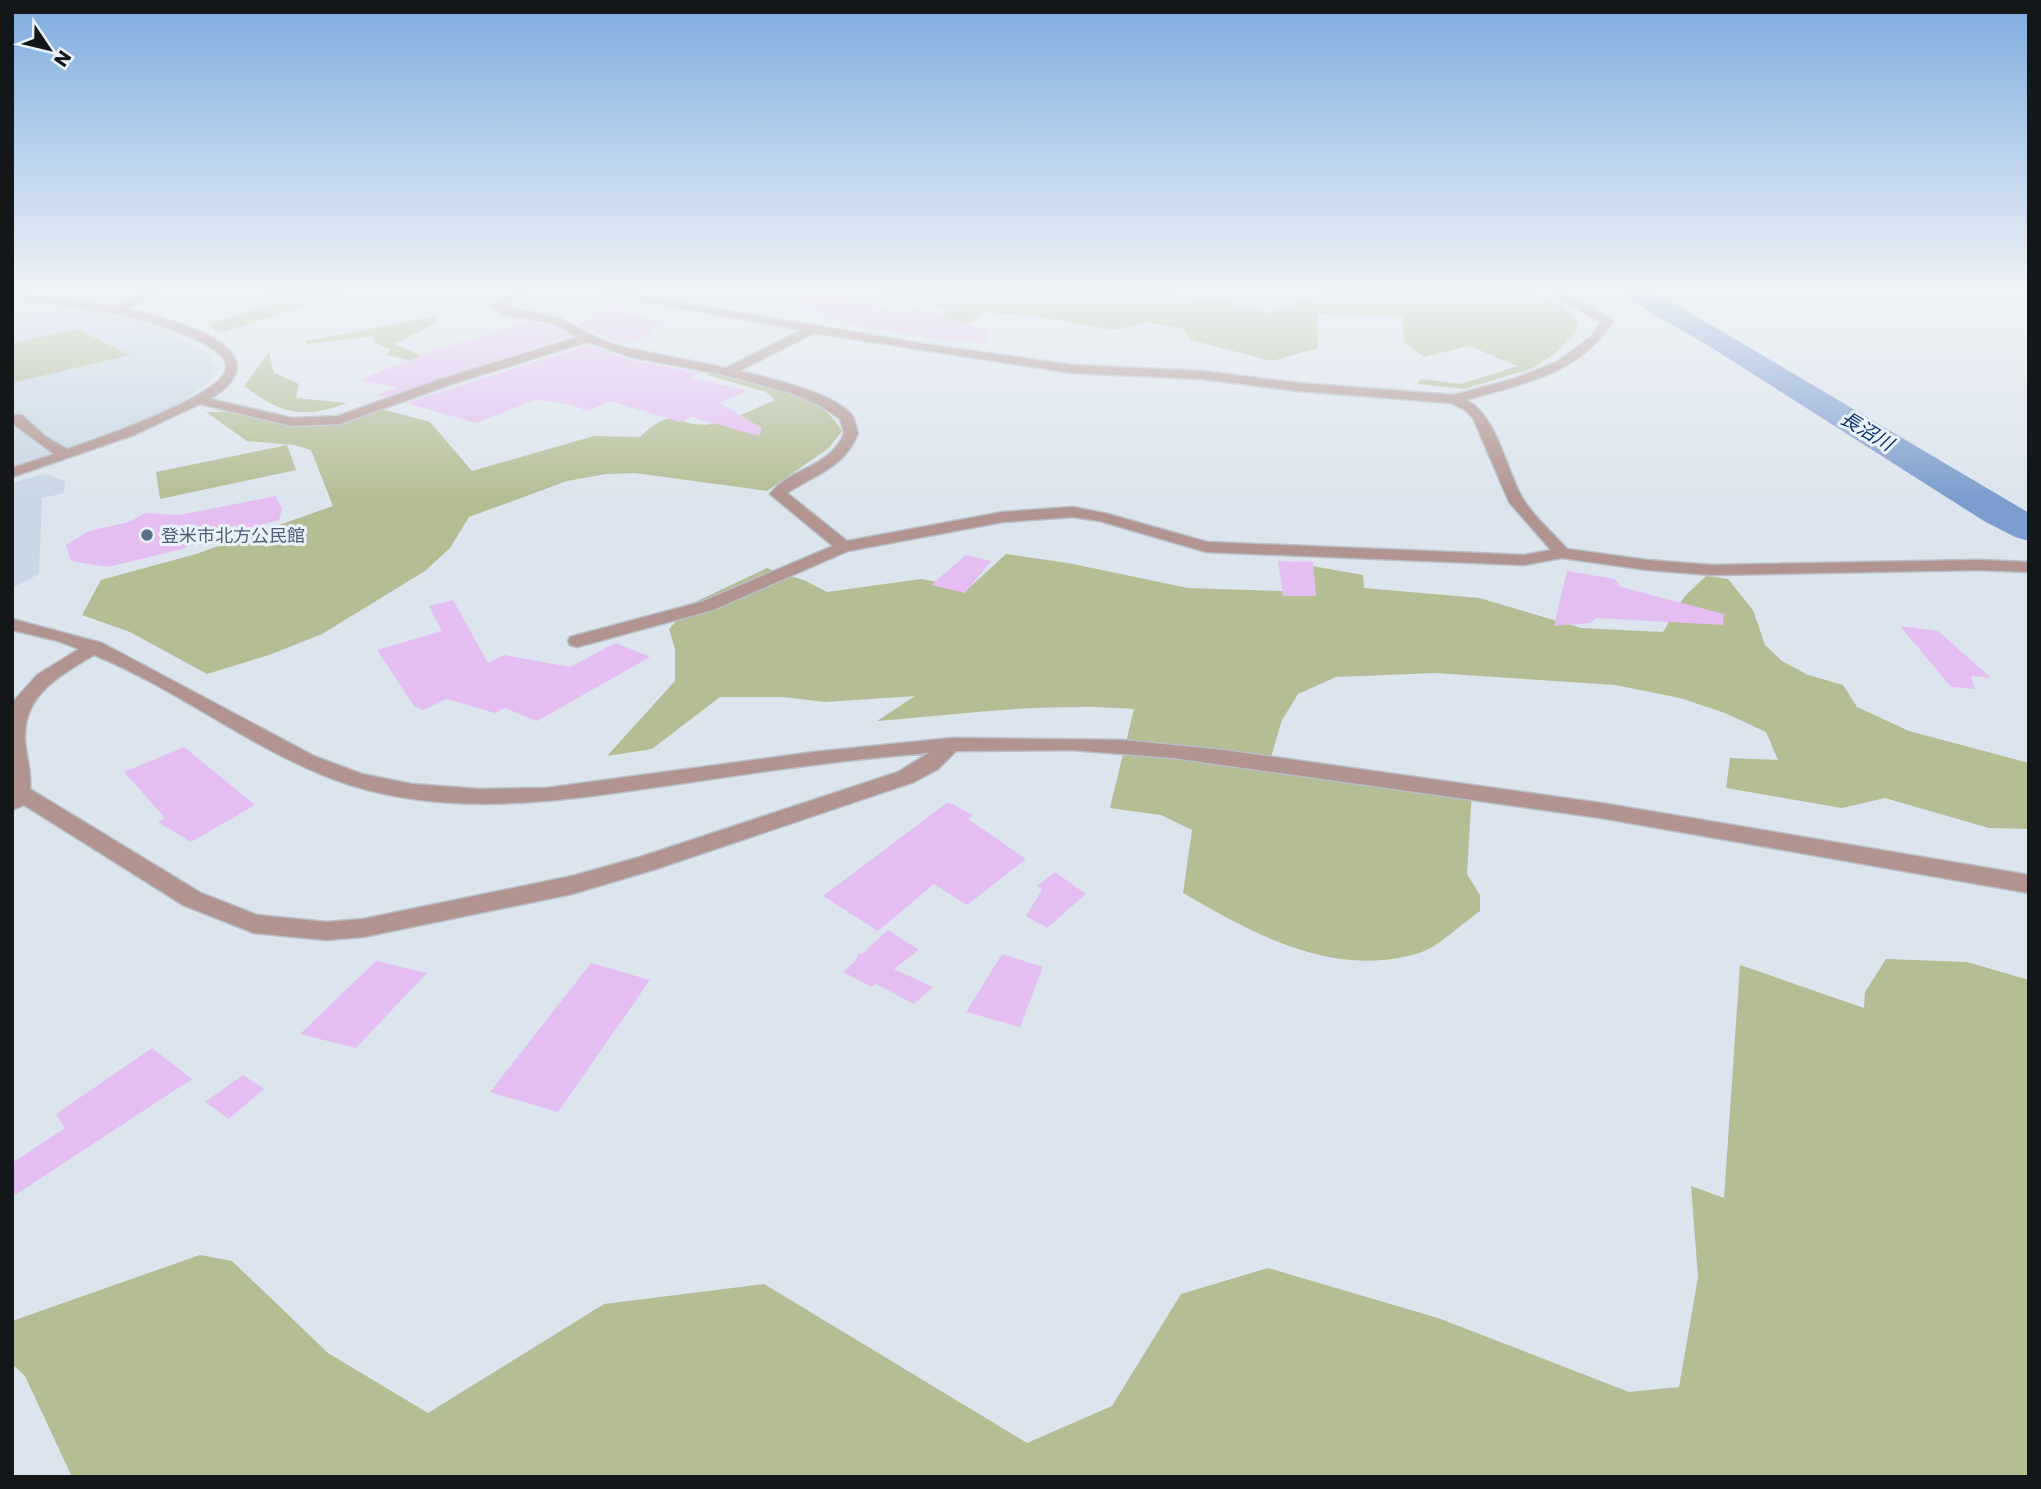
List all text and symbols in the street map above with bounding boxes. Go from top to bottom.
north arrow [14,14,84,84]
text: N [47,45,78,72]
water label: 長沼川 [1836,405,1900,458]
place label: 登米市北方公民館 [161,523,305,548]
marker: 登米市北方公民館 [139,527,155,543]

